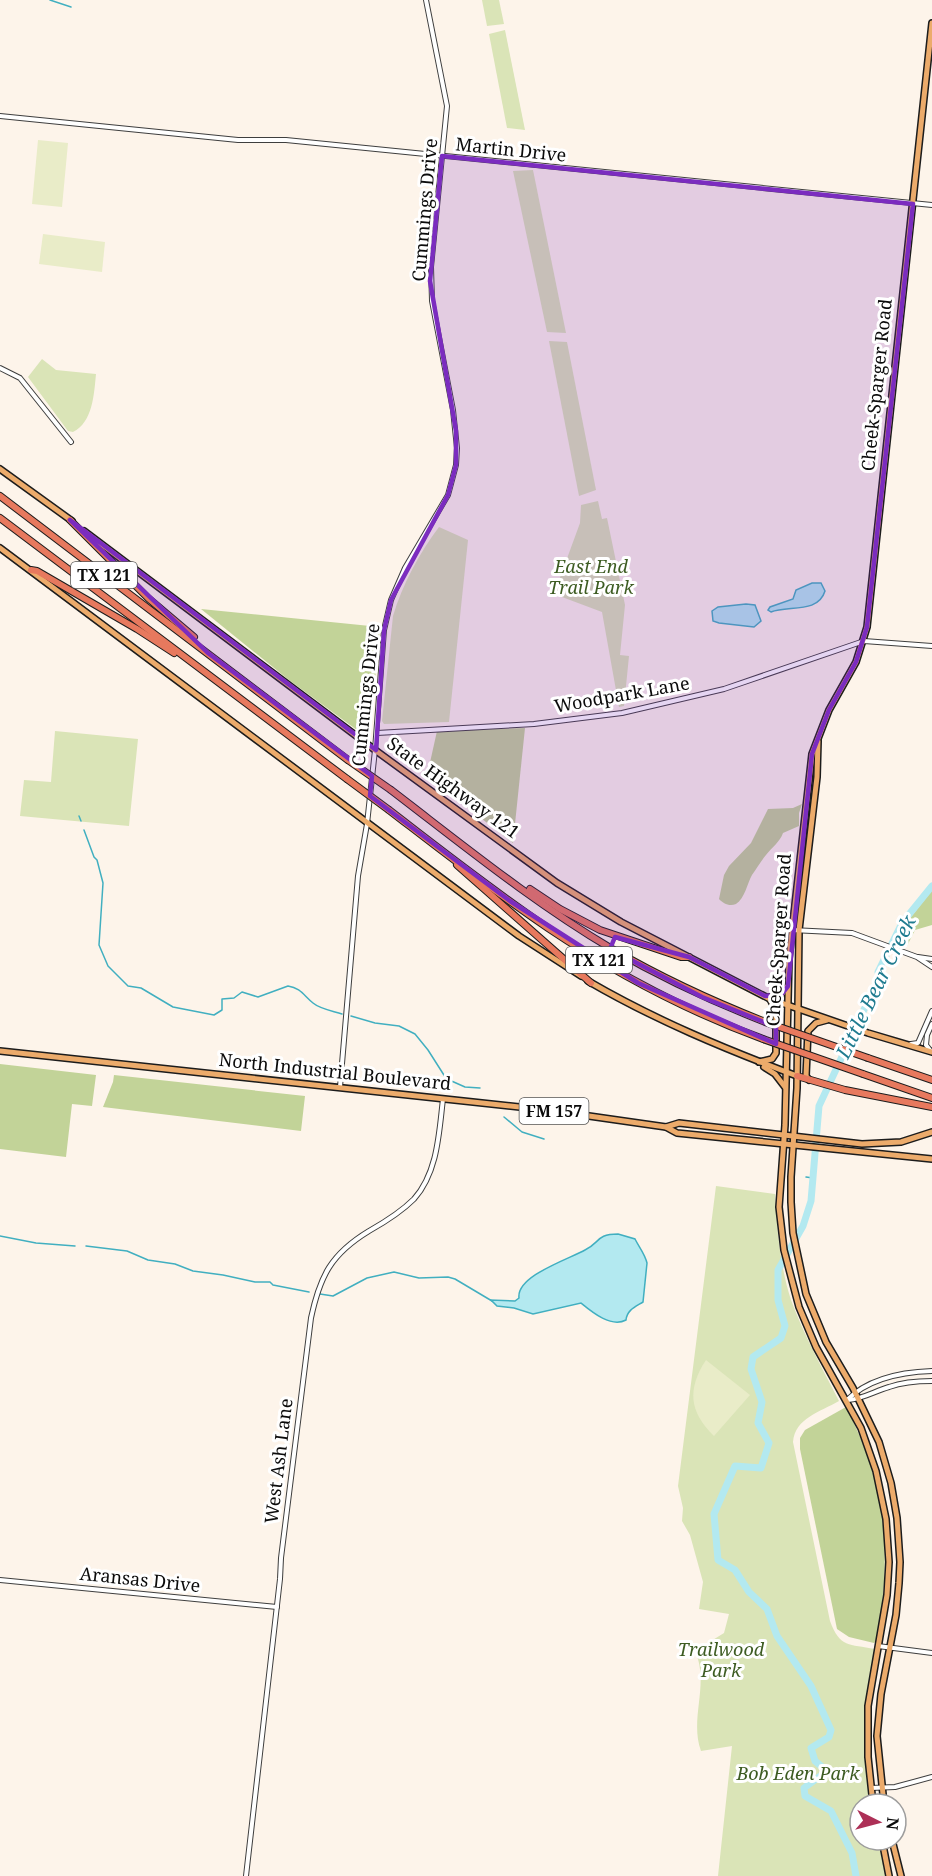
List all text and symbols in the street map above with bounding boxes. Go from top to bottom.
street label: Martin Drive [455,131,568,167]
street label: Cummings Drive [406,137,442,283]
street label: Cheek-Sparger Road [855,298,897,472]
park label: East End Trail Park [548,554,634,599]
road number: TX 121 [71,562,137,588]
street label: Cummings Drive [346,622,384,768]
street label: Woodpark Lane [552,670,691,718]
street label: State Highway 121 [382,731,525,843]
street label: Cheek-Sparger Road [760,853,796,1027]
water label: Little Bear Creek [829,910,922,1064]
road number: TX 121 [566,947,632,973]
street label: North Industrial Boulevard [218,1047,453,1095]
road number: FM 157 [520,1098,588,1124]
street label: West Ash Lane [258,1397,298,1525]
street label: Aransas Drive [79,1561,202,1597]
park label: Trailwood Park [678,1637,765,1682]
park label: Bob Eden Park [735,1761,860,1785]
north arrow [848,1792,908,1852]
text: N [881,1816,905,1831]

